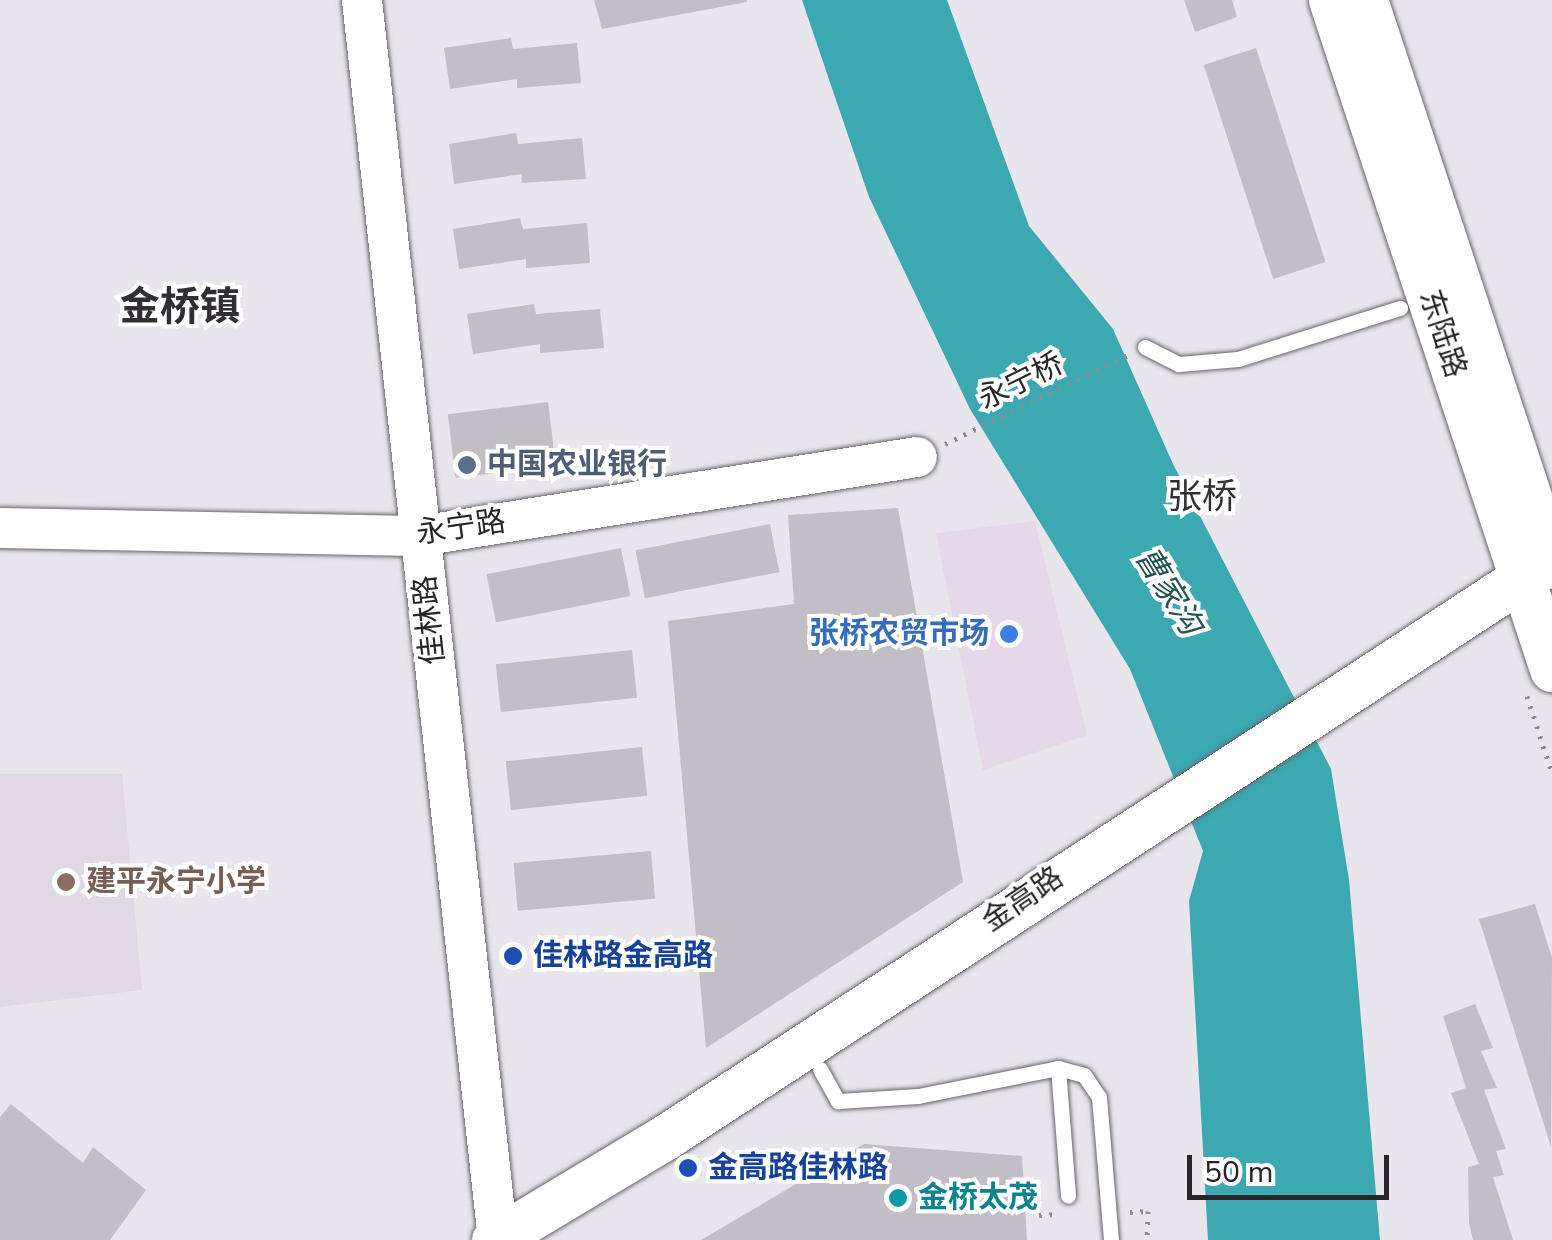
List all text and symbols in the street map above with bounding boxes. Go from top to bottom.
district label: 金桥镇 [120,283,240,331]
street label: 东陆路 [1411,286,1473,382]
street label: 永宁桥 [973,346,1069,418]
place label: 中国农业银行 [487,447,667,483]
marker: 中国农业银行 [456,454,478,476]
district label: 张桥 [1167,476,1237,518]
street label: 永宁路 [414,504,508,552]
water label: 曹家沟 [1126,540,1210,642]
street label: 佳林路 [407,573,453,667]
place label: 张桥农贸市场 [809,616,989,652]
marker: 张桥农贸市场 [998,623,1020,645]
street label: 金高路 [976,860,1070,940]
place label: 建平永宁小学 [86,864,266,900]
marker: 建平永宁小学 [55,871,77,893]
place label: 佳林路金高路 [533,938,713,974]
marker: 佳林路金高路 [502,945,524,967]
scale bar [1192,1135,1394,1197]
place label: 金高路佳林路 [708,1150,888,1186]
text: 50 m [1204,1152,1273,1193]
marker: 金高路佳林路 [677,1157,699,1179]
place label: 金桥太茂 [918,1180,1038,1216]
marker: 金桥太茂 [887,1187,909,1209]

